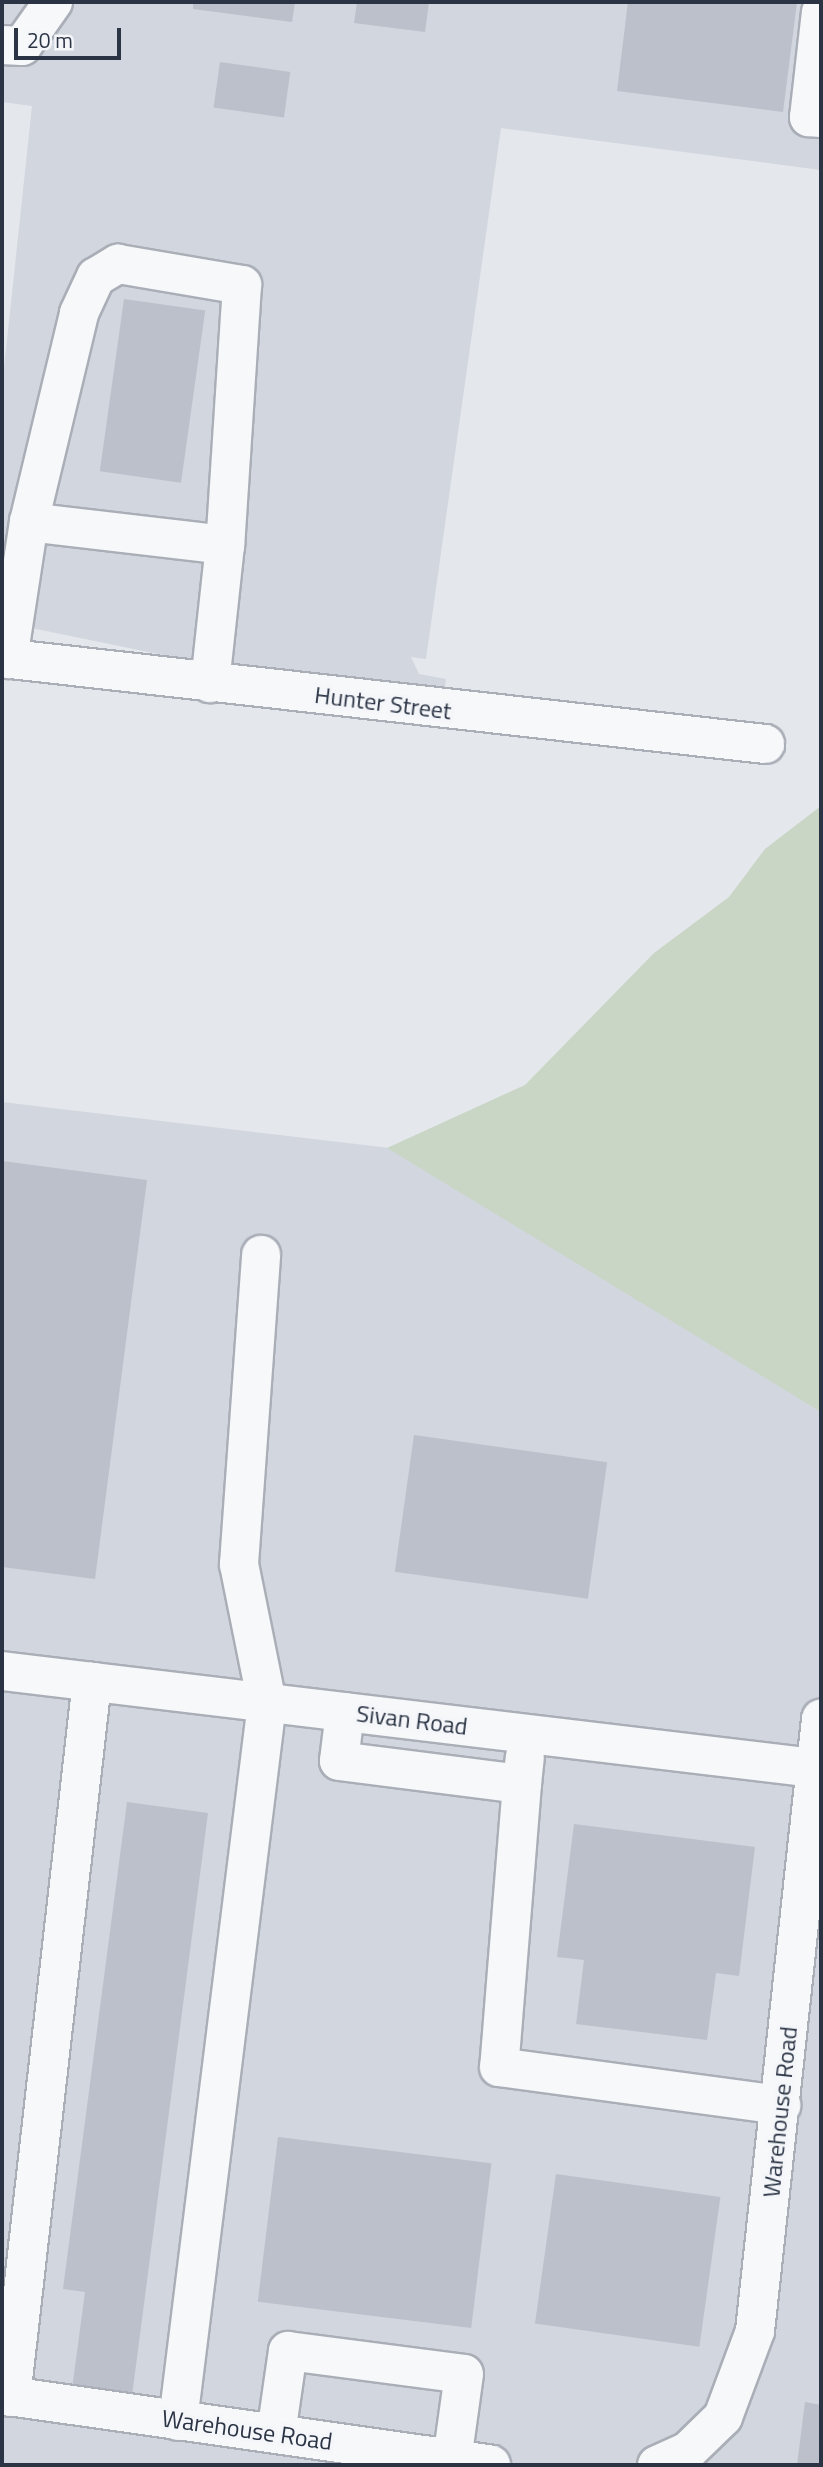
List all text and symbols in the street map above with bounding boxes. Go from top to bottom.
scale bar [18,14,124,58]
text: 20 m [27,24,73,56]
street label: Hunter Street [313,680,453,726]
street label: Sivan Road [355,1699,469,1741]
street label: Warehouse Road [757,2025,803,2199]
street label: Warehouse Road [160,2404,334,2456]

